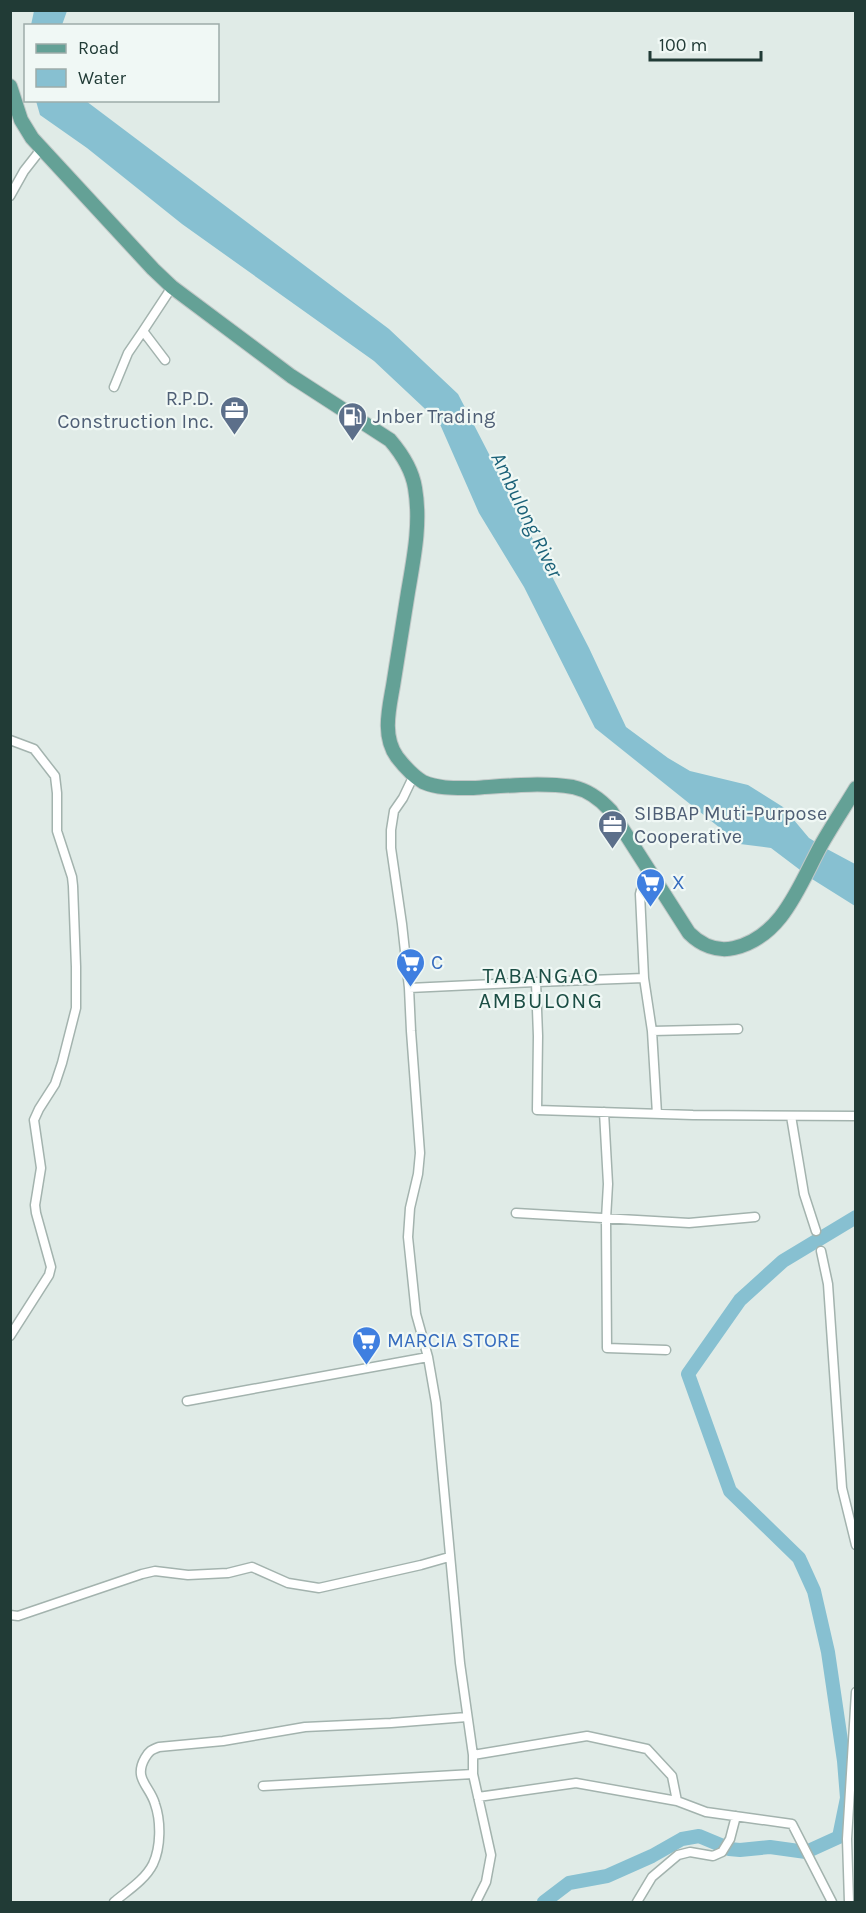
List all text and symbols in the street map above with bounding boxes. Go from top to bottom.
legend [24,24,219,102]
scale bar [650,24,761,62]
text: 100 m [659,34,707,56]
text: Road [78,37,119,59]
text: Water [78,67,126,89]
place label: R.P.D. Construction Inc. [57,387,213,433]
office icon: R.P.D. Construction Inc. [218,394,250,436]
fuel station icon: Jnber Trading [336,400,368,442]
place label: Jnber Trading [373,405,495,428]
water label: Ambulong River [486,448,568,582]
place label: SIBBAP Muti-Purpose Cooperative [634,802,827,848]
office icon: SIBBAP Muti-Purpose Cooperative [597,808,629,850]
supermarket icon: X [635,866,667,908]
place label: X [672,871,685,894]
supermarket icon: C [394,946,426,988]
place label: C [431,951,443,974]
district label: TABANGAO AMBULONG [478,963,604,1014]
supermarket icon: MARCIA STORE [350,1324,382,1366]
place label: MARCIA STORE [387,1329,520,1352]

